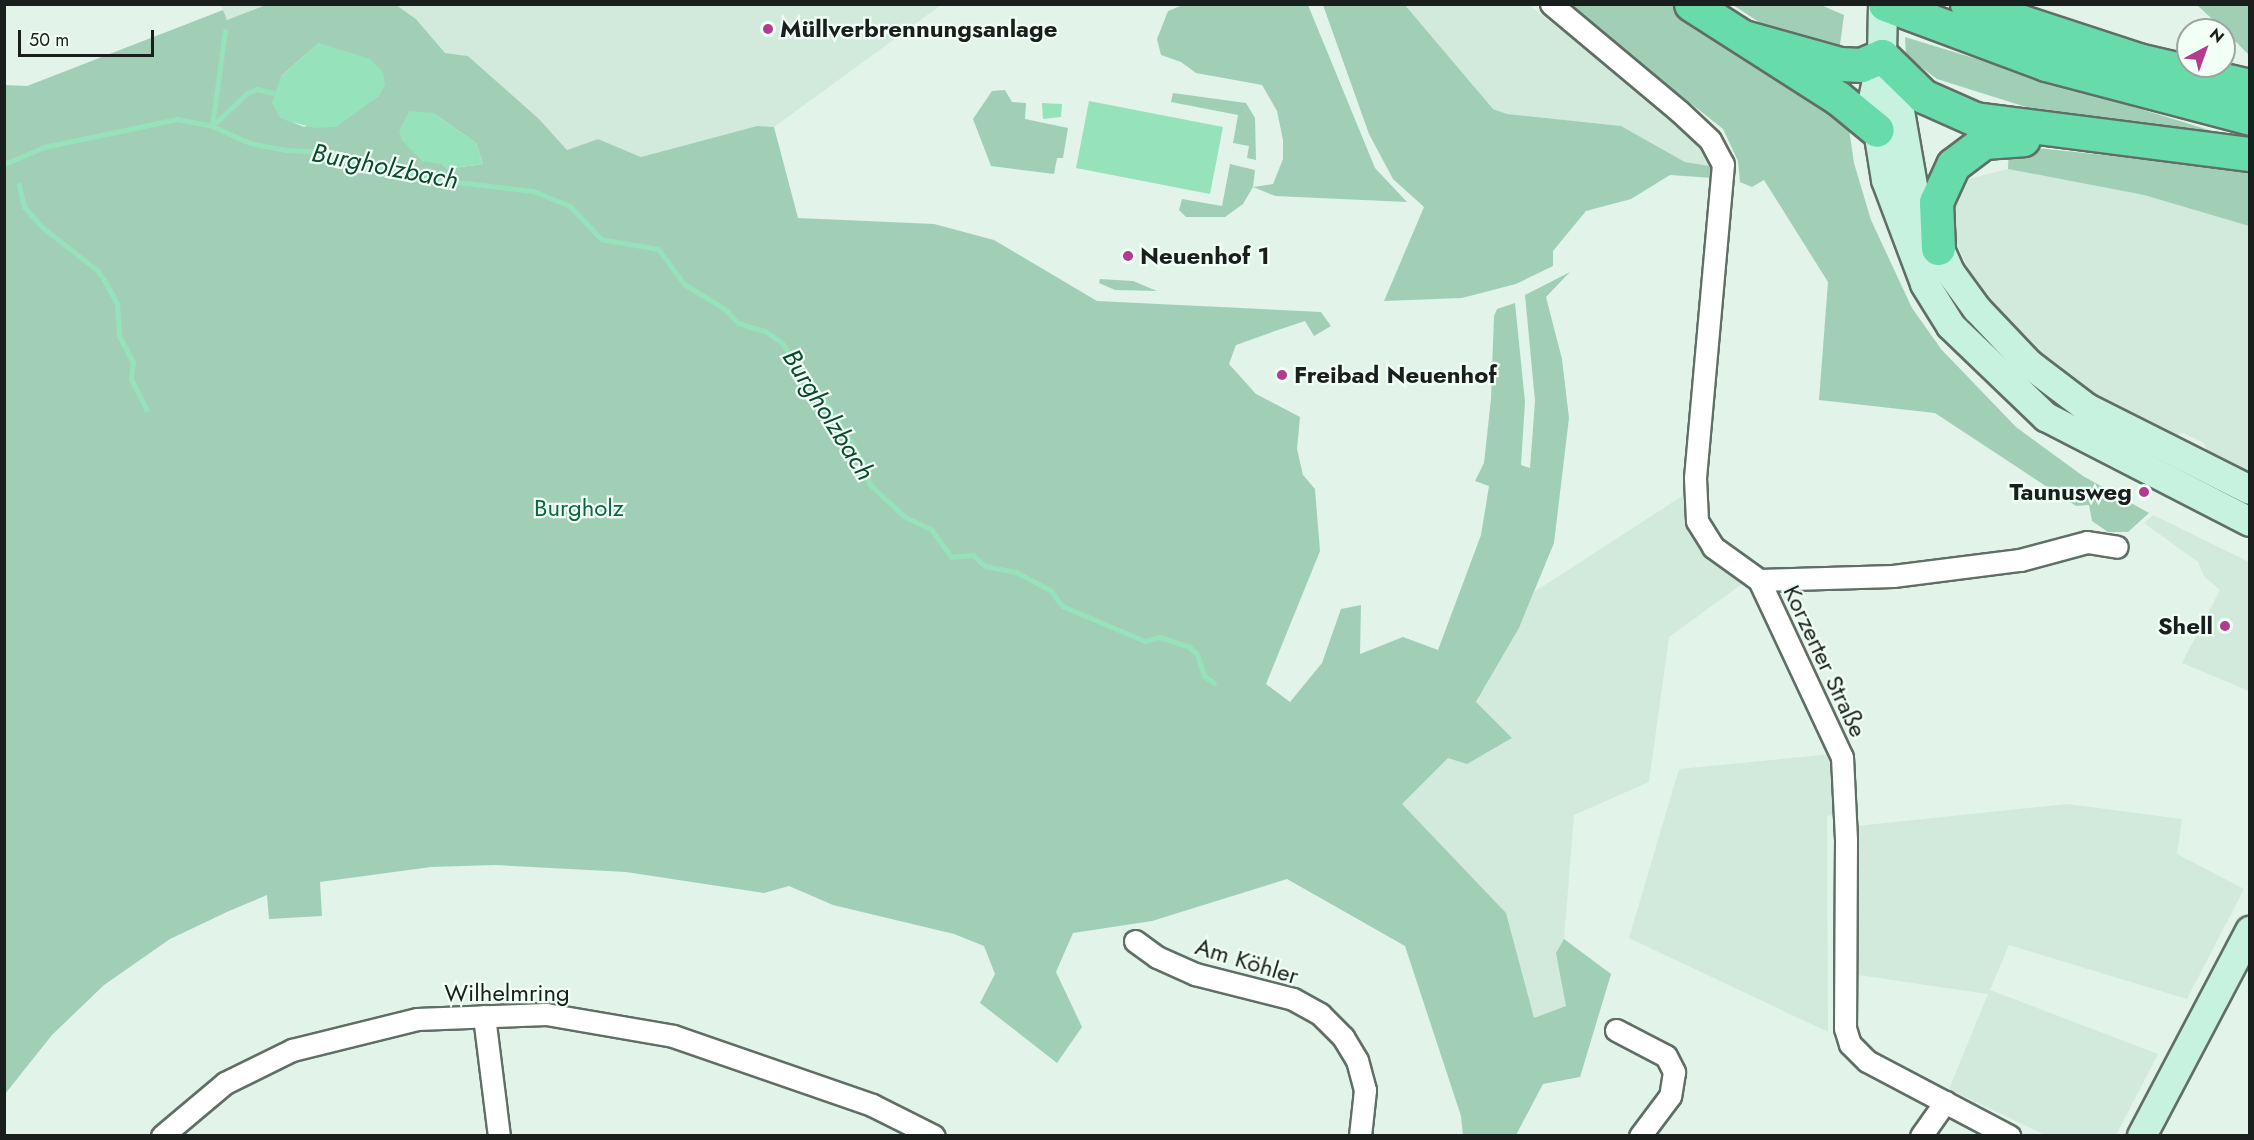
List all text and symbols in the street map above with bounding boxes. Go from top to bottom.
place label: Müllverbrennungsanlage [780,15,1057,43]
scale bar [21,18,158,56]
north arrow [2176,18,2236,78]
marker: Müllverbrennungsanlage [761,22,775,36]
text: N [2204,23,2229,48]
text: 50 m [29,27,69,53]
water label: Burgholzbach [309,138,461,196]
place label: Neuenhof 1 [1140,242,1270,270]
marker: Neuenhof 1 [1121,249,1135,263]
water label: Burgholzbach [775,344,881,486]
place label: Freibad Neuenhof [1294,361,1497,389]
marker: Freibad Neuenhof [1275,368,1289,382]
place label: Taunusweg [2009,478,2132,506]
marker: Taunusweg [2137,485,2151,499]
park label: Burgholz [534,494,624,522]
street label: Korzerter Straße [1777,580,1873,742]
place label: Shell [2158,612,2213,640]
marker: Shell [2218,619,2232,633]
street label: Am Köhler [1192,932,1302,990]
street label: Wilhelmring [444,979,570,1007]

